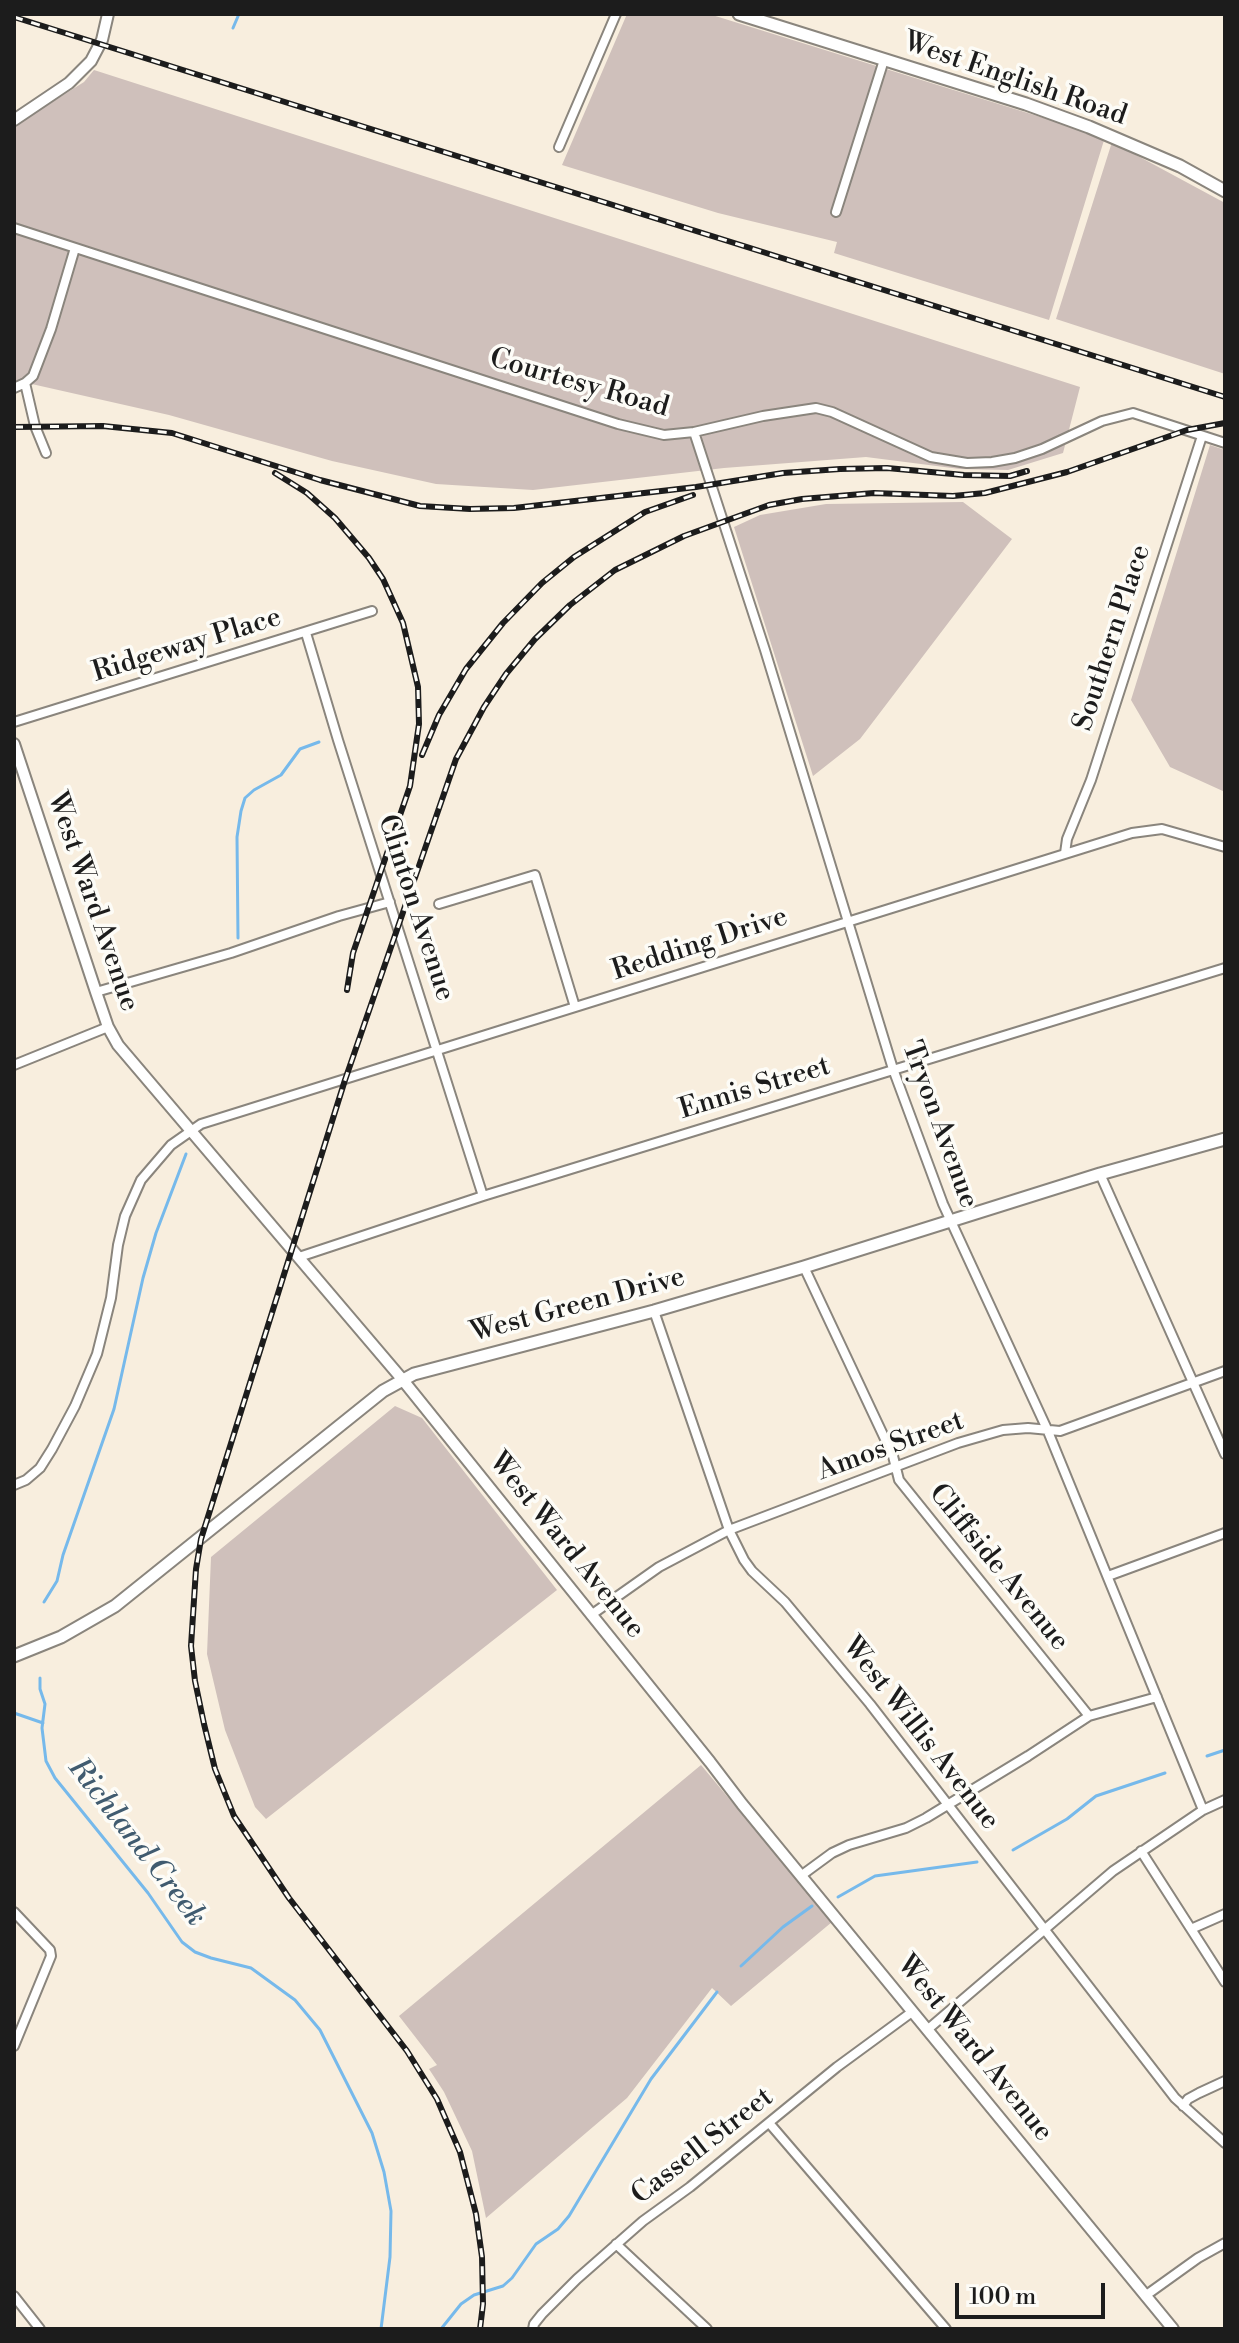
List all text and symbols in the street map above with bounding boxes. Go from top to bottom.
street label: West English Road [899,26,1131,134]
street label: Courtesy Road [486,342,672,426]
street label: Southern Place [1067,541,1159,735]
street label: Ridgeway Place [89,601,285,691]
street label: West Ward Avenue [39,788,145,1016]
street label: Clinton Avenue [369,811,461,1005]
street label: Redding Drive [608,901,792,989]
street label: Tryon Avenue [893,1037,985,1213]
street label: Ennis Street [675,1050,835,1128]
street label: West Green Drive [467,1261,689,1351]
street label: Amos Street [813,1405,969,1489]
street label: West Ward Avenue [481,1446,651,1646]
street label: Cliffside Avenue [921,1478,1075,1658]
street label: West Willis Avenue [834,1631,1006,1837]
water label: Richland Creek [59,1752,213,1934]
street label: West Ward Avenue [889,1949,1059,2149]
street label: Cassell Street [625,2081,781,2213]
scale bar [959,2267,1109,2317]
text: 100 m [969,2282,1036,2312]

